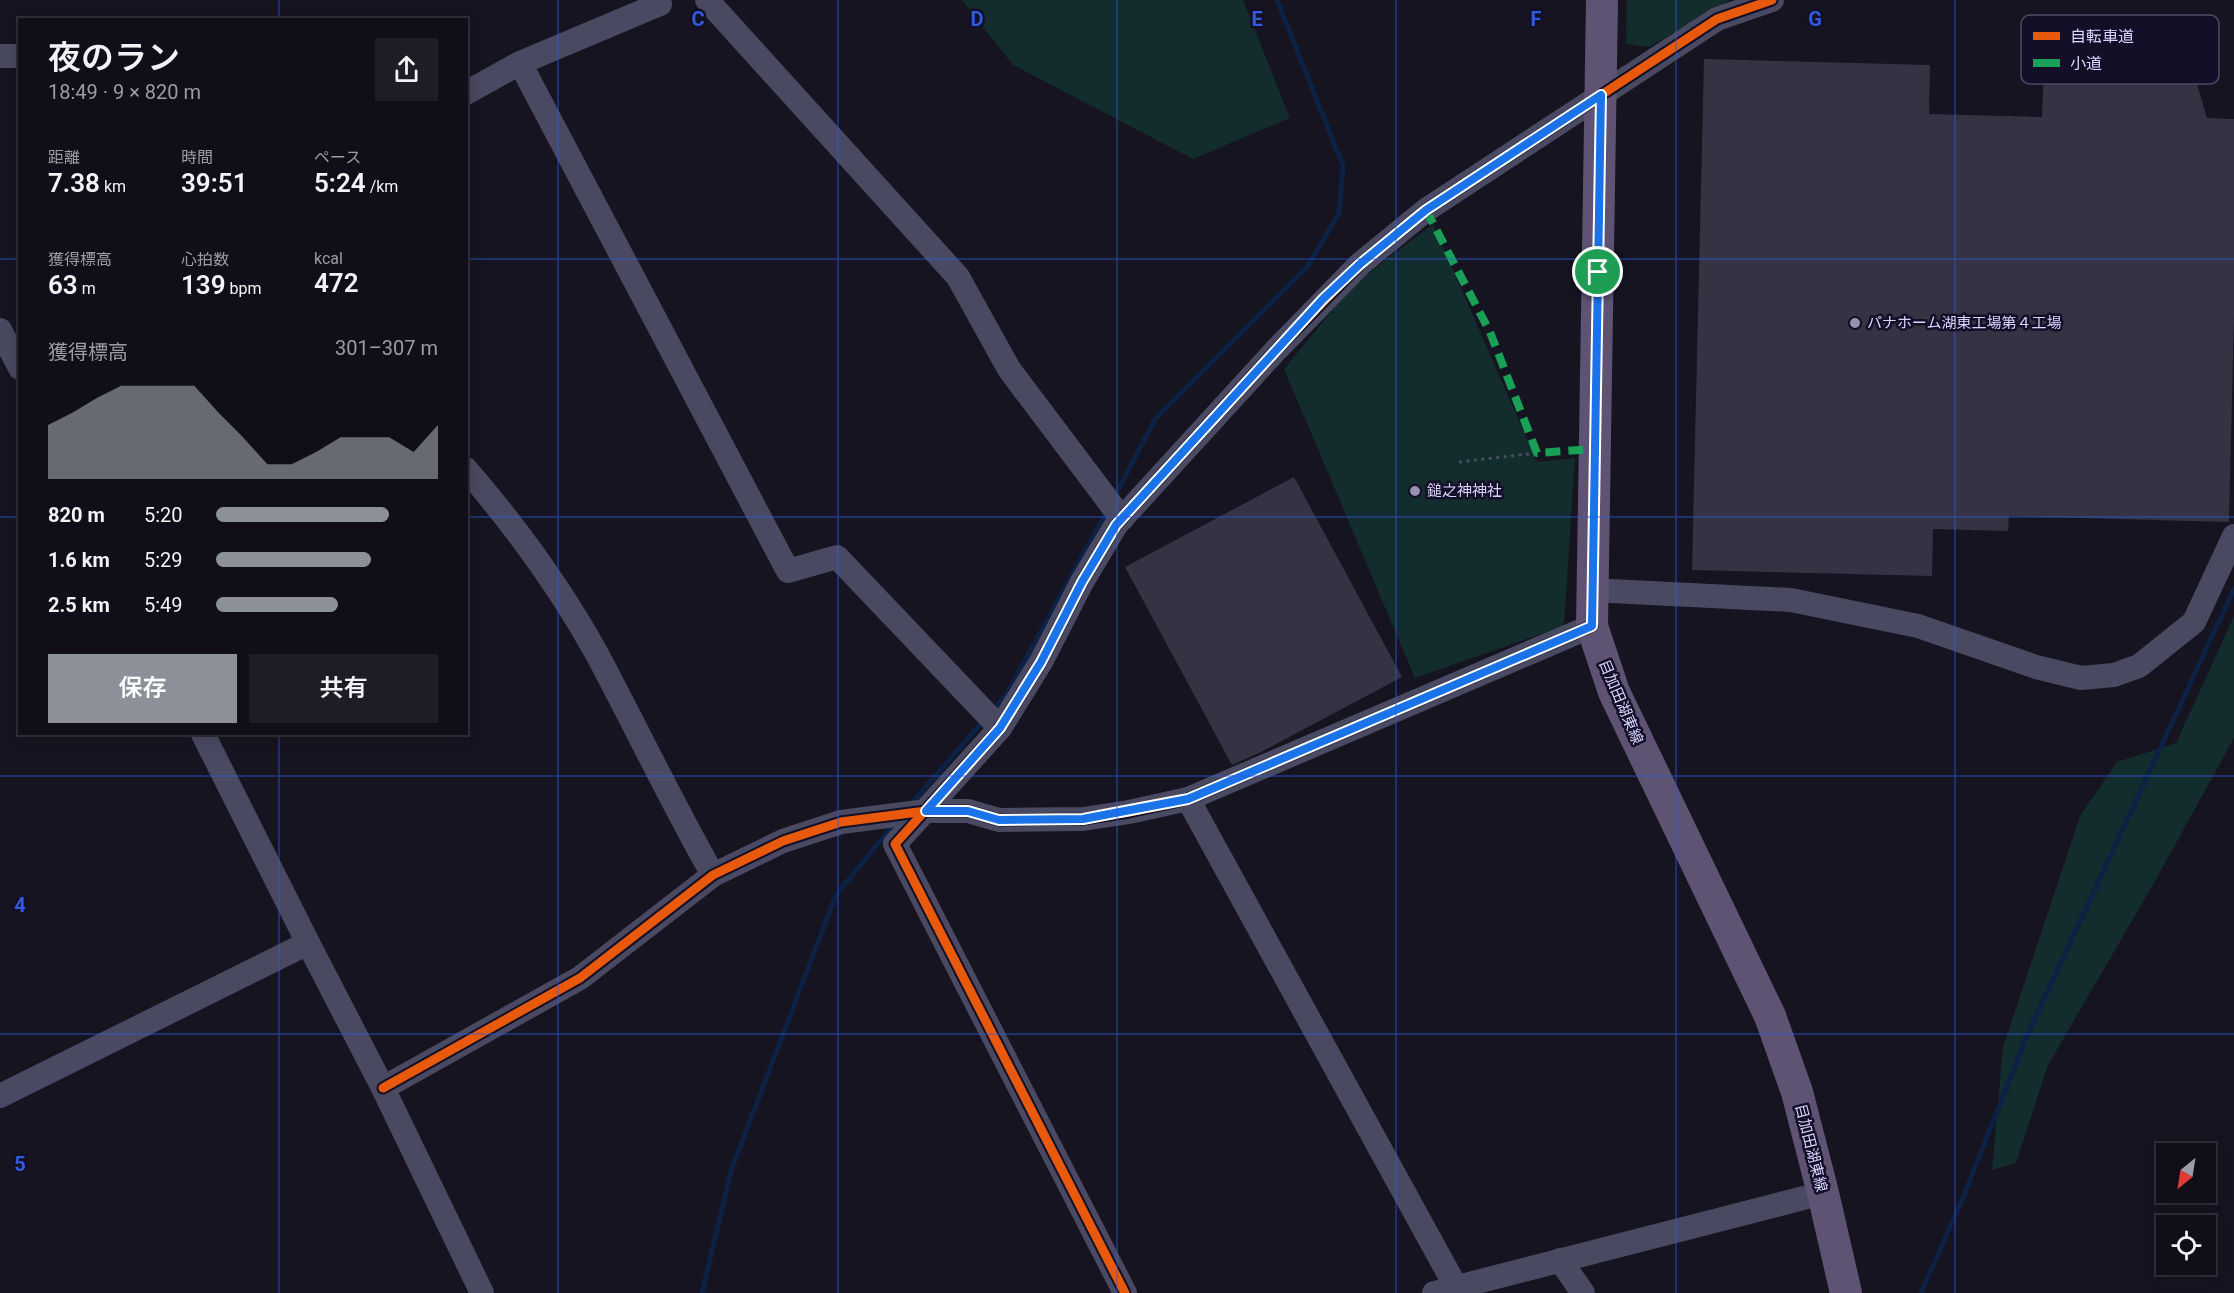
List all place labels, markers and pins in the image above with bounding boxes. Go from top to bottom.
pin [1572,246,1623,297]
place label: パナホーム湖東工場第４工場 [1867,314,2062,332]
marker: パナホーム湖東工場第４工場 [1848,316,1862,330]
place label: 鎚之神神社 [1427,482,1502,500]
marker: 鎚之神神社 [1408,484,1422,498]

